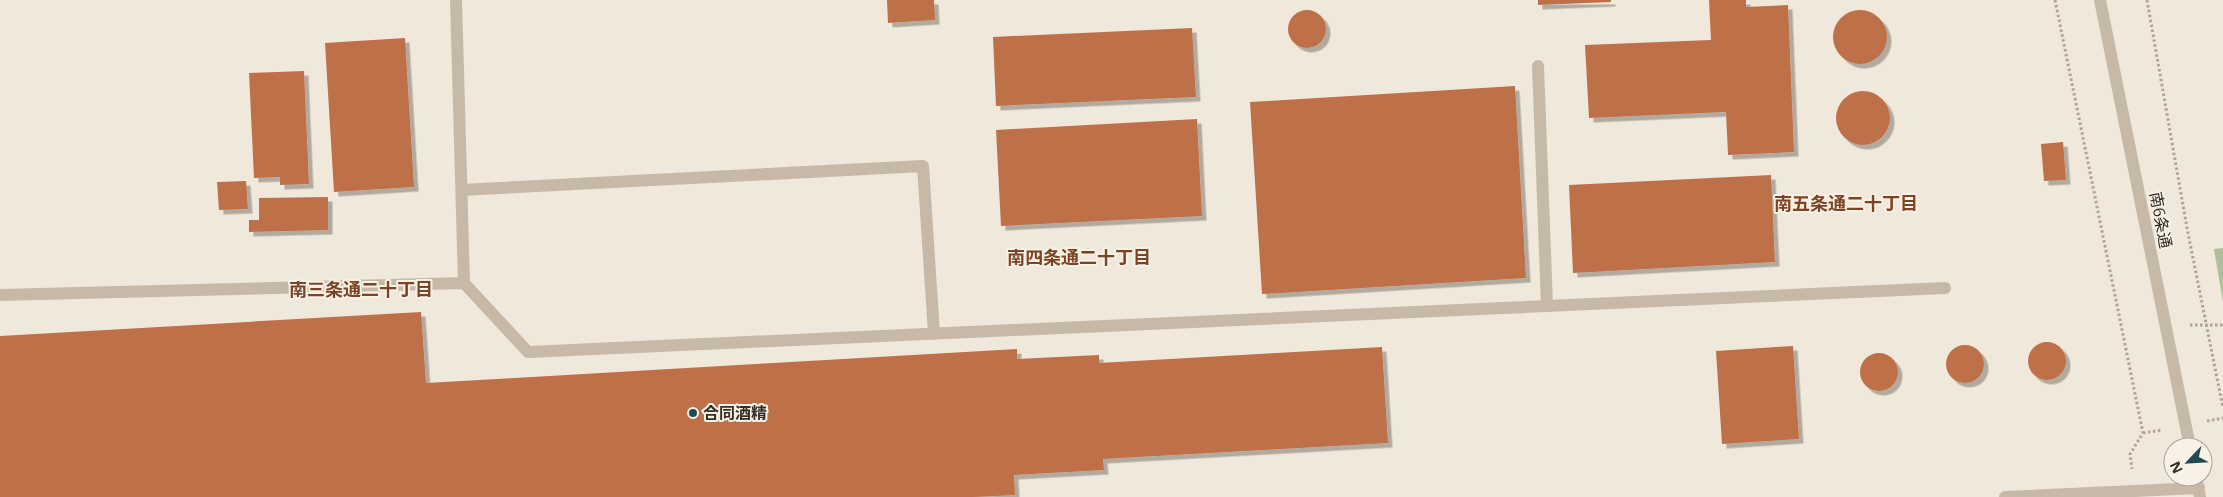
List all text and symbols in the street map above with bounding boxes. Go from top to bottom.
street label: 南6条通 [2145,190,2177,250]
district label: 南五条通二十丁目 [1774,191,1918,215]
district label: 南四条通二十丁目 [1007,245,1151,269]
district label: 南三条通二十丁目 [289,277,433,301]
place label: 合同酒精 [703,402,767,424]
marker: 合同酒精 [687,407,699,419]
north arrow [2163,437,2213,487]
text: N [2165,459,2187,477]

